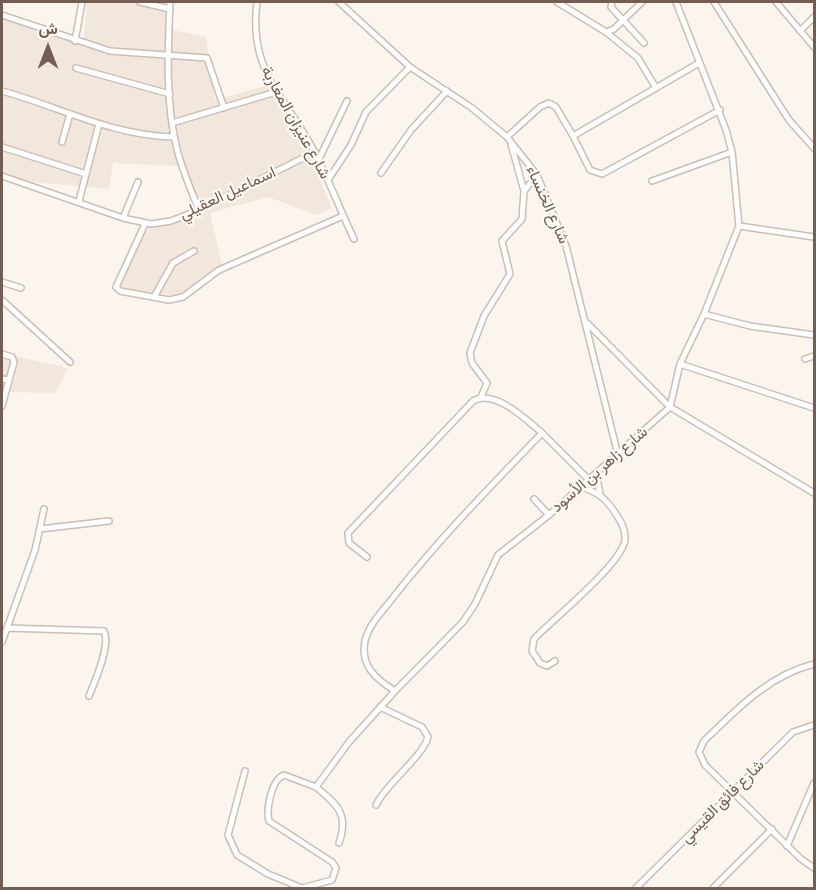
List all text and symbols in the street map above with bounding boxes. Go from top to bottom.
north arrow [18,18,78,78]
text: ش [38,20,58,39]
street label: شارع عنيزان المغاربة [256,63,334,183]
street label: اسماعيل العقيلي [177,163,279,225]
street label: شارع الخنساء [521,163,573,247]
street label: شارع زاهر بن الأسود [548,423,652,517]
street label: شارع فائق القيسي [677,756,769,848]

